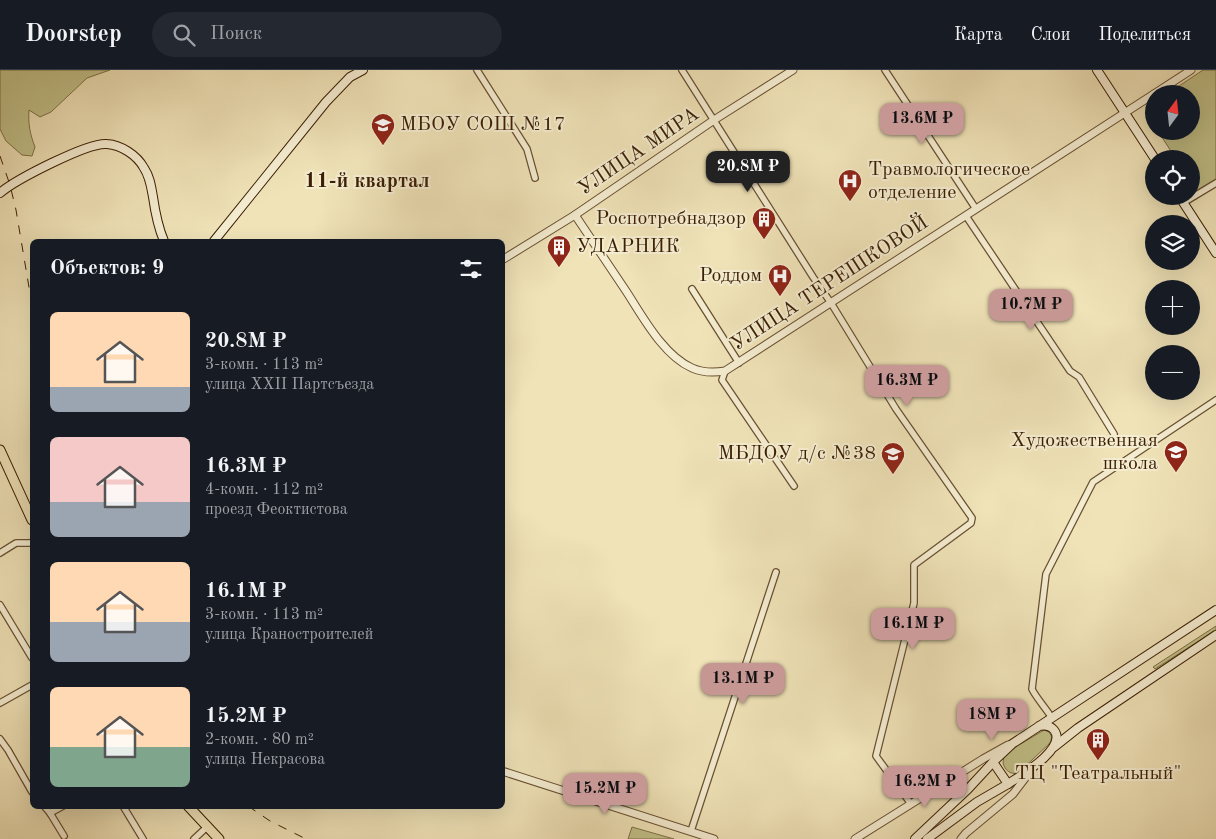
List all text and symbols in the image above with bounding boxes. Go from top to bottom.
search box [152,12,502,57]
icon: search [170,21,198,49]
text: Doorstep [25,23,122,47]
text: Поиск [210,25,262,44]
text: Карта [954,26,1003,44]
text: Слои [1031,26,1070,44]
text: Поделиться [1098,26,1191,44]
north arrow [1145,85,1200,140]
map controls [1145,85,1200,400]
pin: 13.6M ₽ [876,102,968,145]
street label: УЛИЦА МИРА [575,104,703,200]
text: 13.6M ₽ [891,111,953,127]
school or university icon: МБОУ СОШ №17 [370,112,396,146]
place label: МБОУ СОШ №17 [400,115,566,135]
pin: 20.8M ₽ [702,150,794,193]
button: locate [1145,150,1200,205]
text: 20.8M ₽ [717,159,779,175]
place label: Травмологическое отделение [868,160,1030,203]
hospital icon: Травмологическое отделение [837,168,863,202]
district label: 11-й квартал [304,171,430,192]
building icon: Роспотребнадзор [751,206,777,240]
place label: Роспотребнадзор [595,209,746,229]
street label: УЛИЦА ТЕРЕШКОВОЙ [726,210,932,355]
button: layers [1145,215,1200,270]
building icon: УДАРНИК [546,234,572,268]
place label: УДАРНИК [576,237,680,257]
icon: filters [457,255,485,283]
text: Объектов: 9 [50,258,164,279]
hospital icon: Роддом [767,263,793,297]
place label: Роддом [699,266,762,286]
button: + [1145,280,1200,335]
pin: 10.7M ₽ [985,288,1077,331]
text: 10.7M ₽ [1000,297,1062,313]
text: 20.8M ₽ [205,331,287,352]
icon: home [90,332,150,392]
button: − [1145,345,1200,400]
text: 3-комн. · 113 m² [205,357,323,373]
pin: 16.3M ₽ [861,364,953,407]
text: 16.3M ₽ [876,373,938,389]
text: улица XXII Партсъезда [205,377,374,393]
place label: Художественная школа [1011,431,1158,474]
school or university icon: Художественная школа [1163,439,1189,473]
school or university icon: МБДОУ д/с №38 [880,441,906,475]
place label: МБДОУ д/с №38 [718,444,876,464]
text: 16.3M ₽ [205,456,287,477]
icon: home [90,457,150,517]
text: 4-комн. · 112 m² [205,482,323,498]
text: проезд Феоктистова [205,502,348,518]
text: 16.1M ₽ [205,581,287,602]
icon: home [90,582,150,642]
text: 3-комн. · 113 m² [205,607,323,623]
pin: 16.1M ₽ [867,608,959,650]
text: 16.1M ₽ [882,616,944,632]
text: улица Краностроителей [205,627,373,643]
pin: 13.1M ₽ [697,662,789,705]
text: 13.1M ₽ [712,671,774,687]
pin: 18M ₽ [957,698,1027,741]
text: 15.2M ₽ [205,706,287,727]
icon: home [90,707,150,767]
text: 18M ₽ [968,707,1016,723]
building icon: ТЦ "Театральный" [1085,727,1111,761]
text: 2-комн. · 80 m² [205,732,314,748]
text: улица Некрасова [205,752,325,768]
place label: ТЦ "Театральный" [1015,764,1181,784]
pin: 16.2M ₽ [879,766,971,808]
pin: 15.2M ₽ [559,772,651,815]
text: 16.2M ₽ [894,774,956,790]
text: 15.2M ₽ [574,781,636,797]

